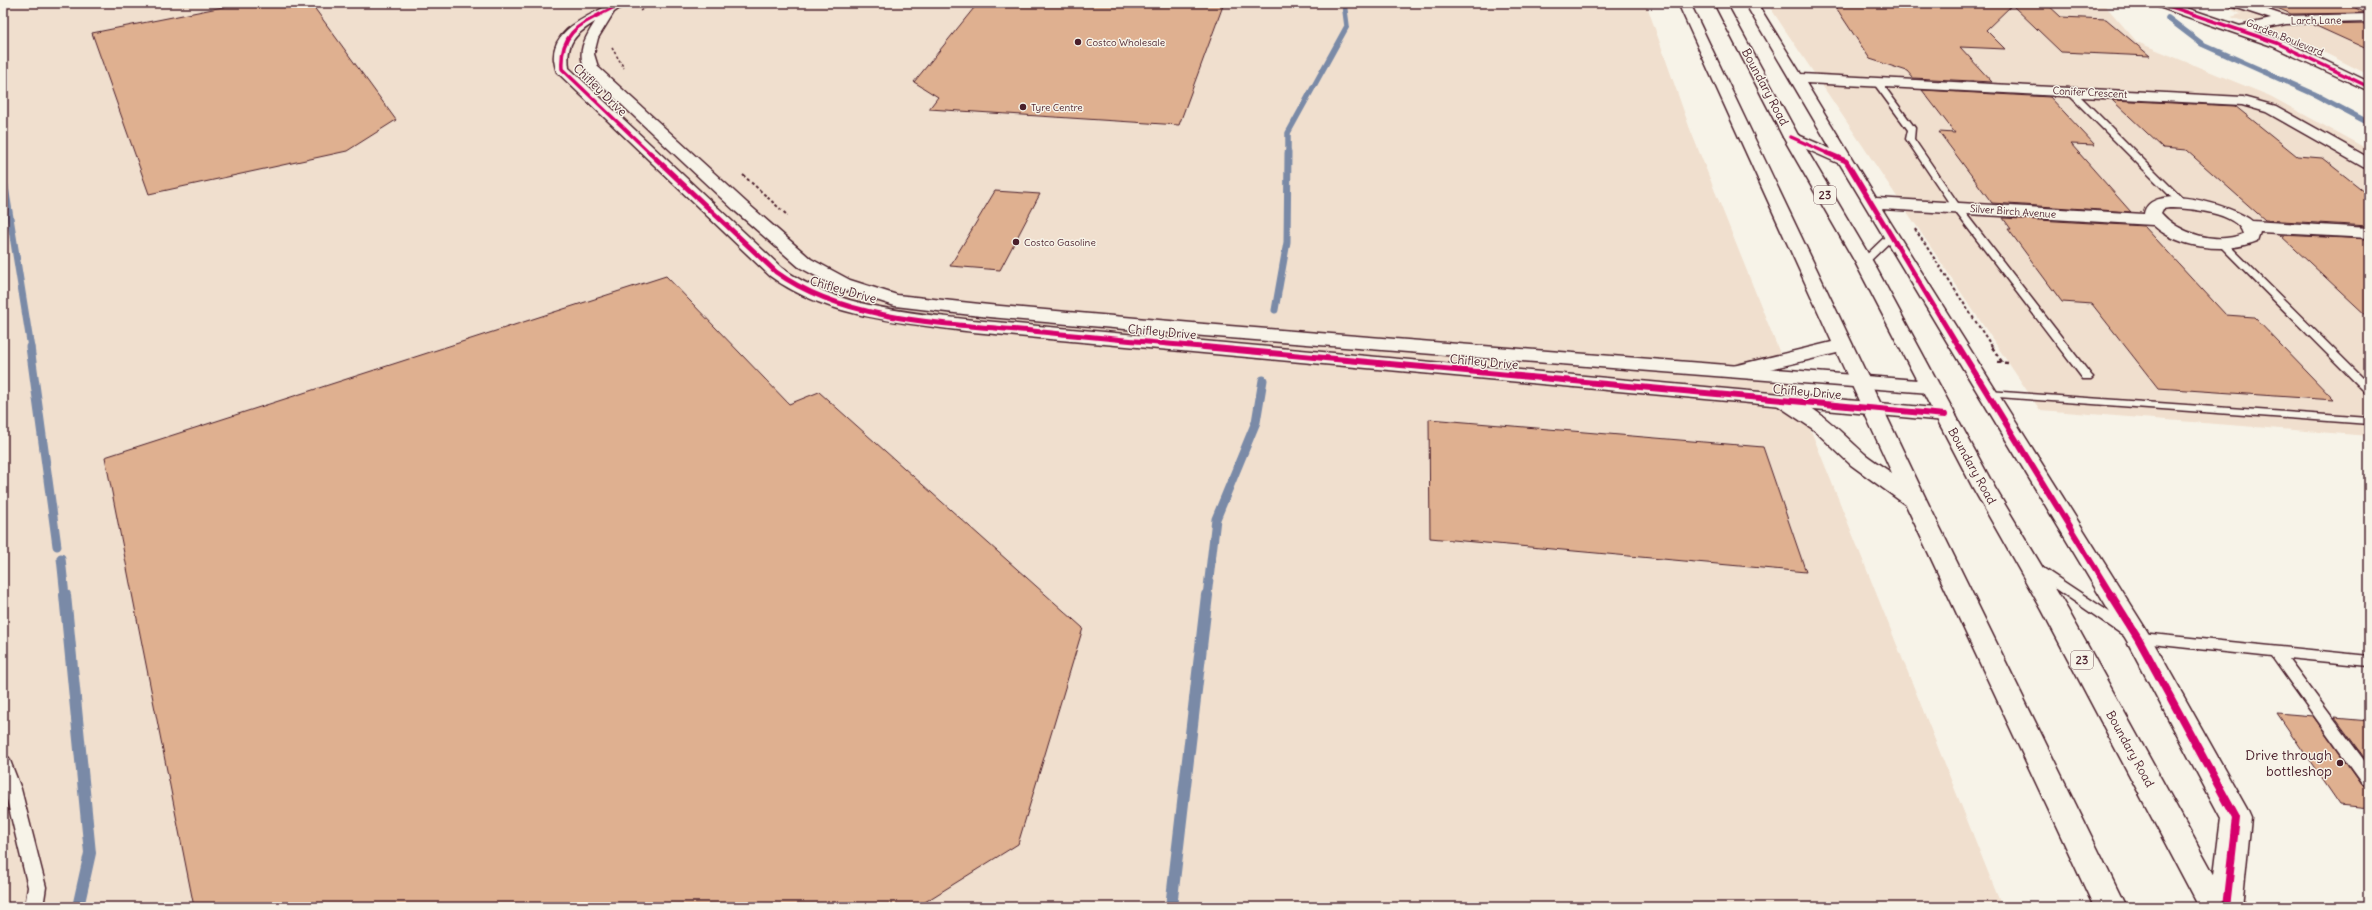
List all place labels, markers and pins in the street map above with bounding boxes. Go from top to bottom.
place label: Costco Wholesale [1086,36,1165,49]
marker: Costco Wholesale [1073,37,1083,47]
place label: Tyre Centre [1031,101,1083,114]
marker: Tyre Centre [1018,102,1028,112]
place label: Costco Gasoline [1024,236,1096,249]
marker: Costco Gasoline [1011,237,1021,247]
place label: Drive through bottleshop [2245,746,2332,780]
marker: Drive through bottleshop [2335,758,2345,768]

